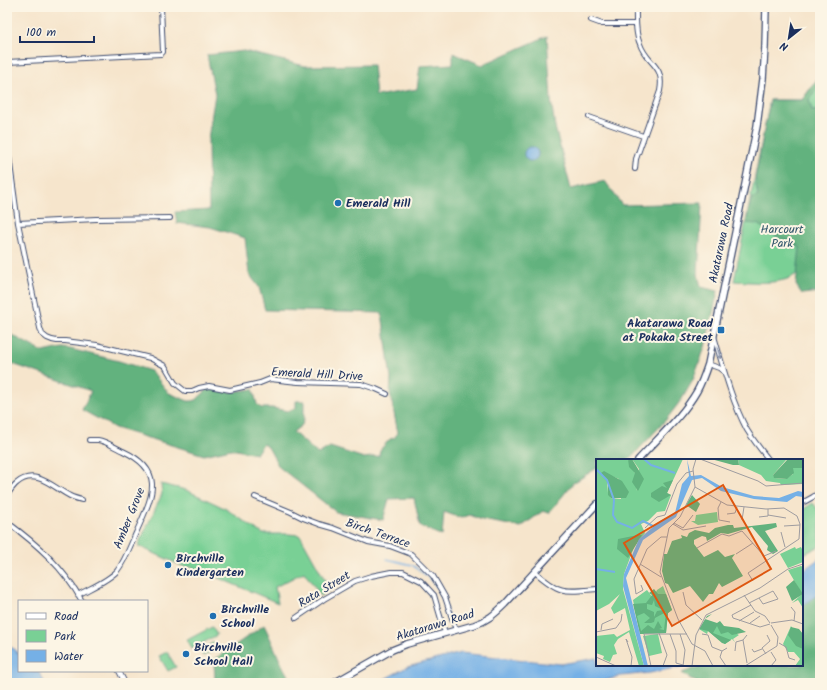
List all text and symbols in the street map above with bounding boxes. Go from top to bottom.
scale bar [20,18,94,44]
north arrow [769,18,809,58]
text: 100 m [26,23,57,42]
text: N [777,36,792,55]
place label: Emerald Hill [346,194,411,213]
marker: Emerald Hill [333,198,343,208]
street label: Akatarawa Road [704,201,739,285]
park label: Harcourt Park [761,220,804,253]
place label: Akatarawa Road at Pokaka Street [623,314,714,347]
marker: Akatarawa Road at Pokaka Street [716,325,726,335]
one-way arrow [716,346,723,359]
street label: Emerald Hill Drive [271,363,364,386]
inset map [596,459,803,666]
street label: Amber Grove [109,484,151,552]
street label: Birch Terrace [343,514,413,554]
place label: Birchville Kindergarten [176,549,244,582]
marker: Birchville Kindergarten [163,560,173,570]
street label: Rata Street [294,566,354,613]
legend [18,600,148,672]
place label: Birchville School [221,600,269,633]
street label: Akatarawa Road [394,604,478,646]
text: Road [54,607,79,626]
marker: Birchville School [208,611,218,621]
text: Park [54,627,76,646]
place label: Birchville School Hall [194,638,253,671]
text: Water [54,647,84,666]
marker: Birchville School Hall [181,649,191,659]

